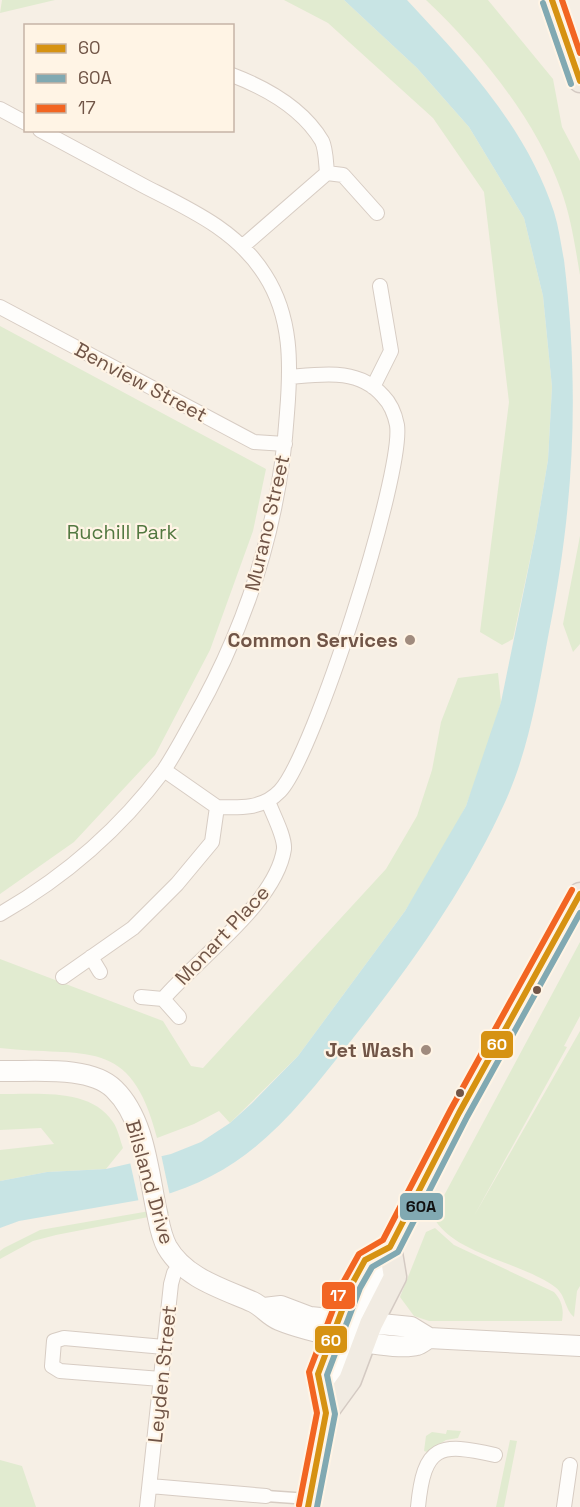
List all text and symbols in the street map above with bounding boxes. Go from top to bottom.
legend [24,24,234,132]
text: 60 [78,36,101,59]
text: 60A [78,66,112,89]
text: 17 [78,96,96,119]
street label: Benview Street [70,336,212,428]
street label: Murano Street [239,452,295,594]
park label: Ruchill Park [67,519,177,545]
place label: Common Services [227,627,398,653]
marker: Common Services [403,633,417,647]
street label: Monart Place [169,880,275,990]
unlabelled marker [531,984,543,996]
line badge: 60 [480,1030,514,1059]
text: 60 [487,1034,507,1055]
place label: Jet Wash [325,1037,414,1063]
marker: Jet Wash [419,1043,433,1057]
unlabelled marker [454,1087,466,1099]
street label: Bilsland Drive [120,1117,180,1247]
line badge: 60A [399,1192,444,1221]
text: 60A [406,1196,436,1217]
line badge: 17 [321,1281,356,1310]
text: 17 [330,1285,346,1306]
street label: Leyden Street [142,1304,182,1444]
line badge: 60 [314,1325,348,1354]
text: 60 [321,1330,341,1351]

